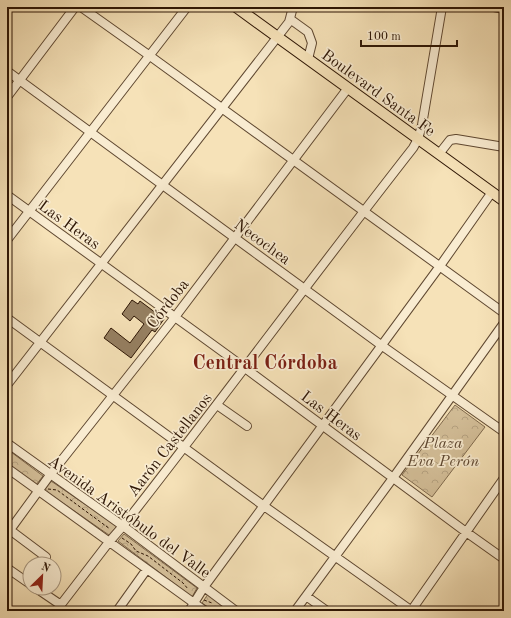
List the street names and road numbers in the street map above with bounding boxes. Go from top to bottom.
street label: Boulevard Santa Fe [318,47,438,140]
street label: Las Heras [35,198,102,253]
street label: Necochea [231,217,293,268]
street label: Córdoba [145,277,193,332]
street label: Las Heras [297,389,364,445]
street label: Aarón Castellanos [125,390,216,500]
street label: Avenida Aristóbulo del Valle [45,453,213,582]

